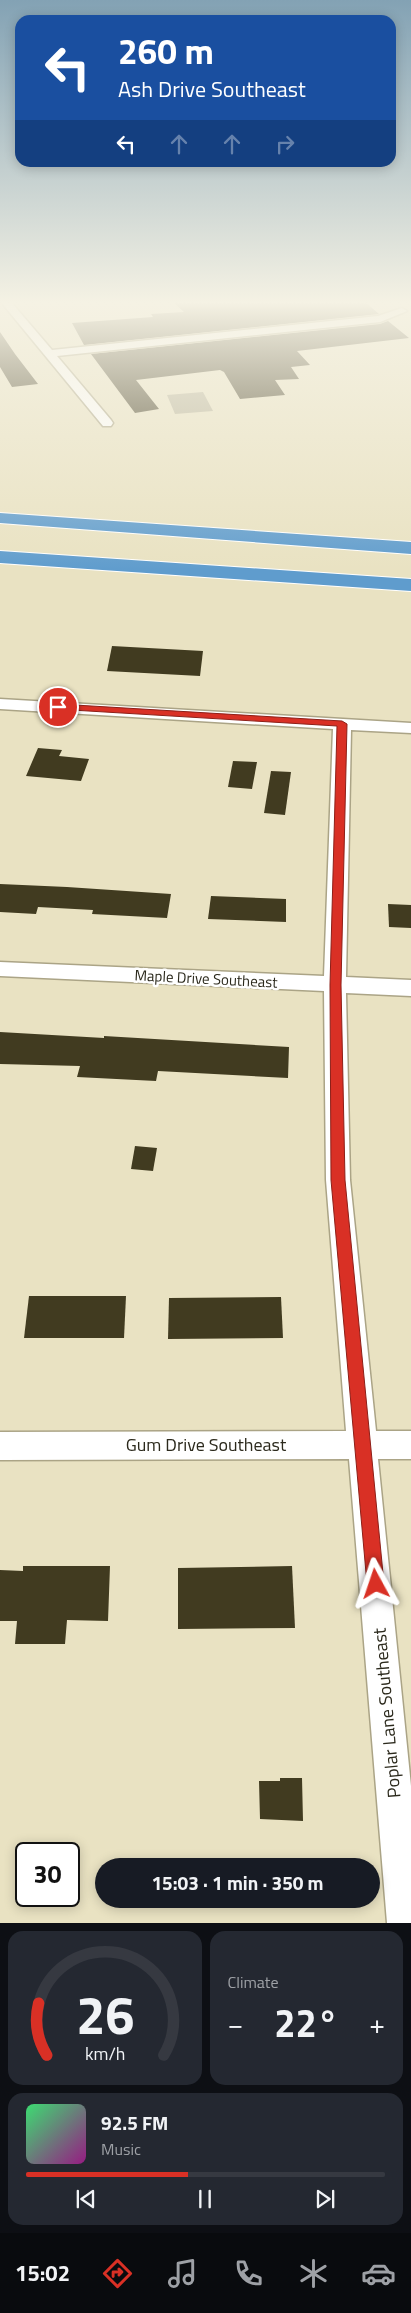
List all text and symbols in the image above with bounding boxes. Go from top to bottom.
text: 260 m [118,24,214,78]
icon: left [35,35,100,100]
text: Ash Drive Southeast [118,72,306,106]
icon: left [112,130,140,158]
icon: ahead [165,130,193,158]
icon: ahead [218,130,246,158]
icon: right [271,130,299,158]
pin [37,686,79,728]
icon: arrive [44,693,72,721]
street label: Maple Drive Southeast [134,963,279,994]
street label: Gum Drive Southeast [126,1431,287,1458]
position arrow [349,1557,401,1609]
street label: Poplar Lane Southeast [366,1626,407,1799]
speed limit sign: 30 [15,1842,80,1907]
text: 15:03 · 1 min · 350 m [151,1868,324,1897]
text: Climate [228,1970,279,1994]
text: 26 [76,1975,134,2054]
text: 22° [274,1994,338,2052]
text: − [228,2002,243,2045]
text: + [369,2002,385,2045]
text: km/h [85,2040,125,2067]
text: 92.5 FM [101,2108,168,2137]
text: Music [101,2137,141,2161]
icon: previous [72,2185,100,2213]
icon: pause [191,2185,219,2213]
icon: next [311,2185,339,2213]
text: 15:02 [15,2256,70,2290]
icon: directions [100,2256,135,2291]
icon: music [165,2256,200,2291]
icon: phone [231,2256,266,2291]
icon: climate [296,2256,331,2291]
icon: car [361,2256,396,2291]

